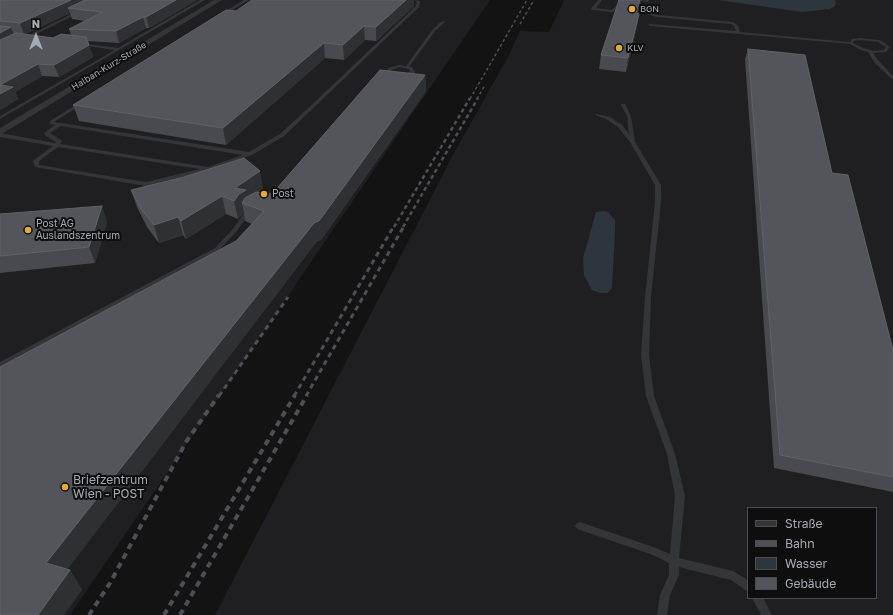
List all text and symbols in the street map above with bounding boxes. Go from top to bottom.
marker: BGN [627,4,637,14]
place label: BGN [640,4,659,14]
north arrow [16,16,56,56]
text: N [32,17,40,30]
street label: Halban-Kurz-Straße [70,39,148,93]
marker: KLV [614,43,624,53]
place label: KLV [627,43,643,53]
place label: Post [272,188,294,200]
marker: Post [259,189,269,199]
place label: Post AG Auslandszentrum [36,218,120,242]
marker: Post AG Auslandszentrum [23,225,33,235]
place label: Briefzentrum Wien - POST [73,473,148,501]
marker: Briefzentrum Wien - POST [60,482,70,492]
legend [747,507,877,599]
text: Straße [785,516,823,531]
text: Bahn [785,536,815,551]
text: Wasser [785,556,827,571]
text: Gebäude [785,576,836,591]

